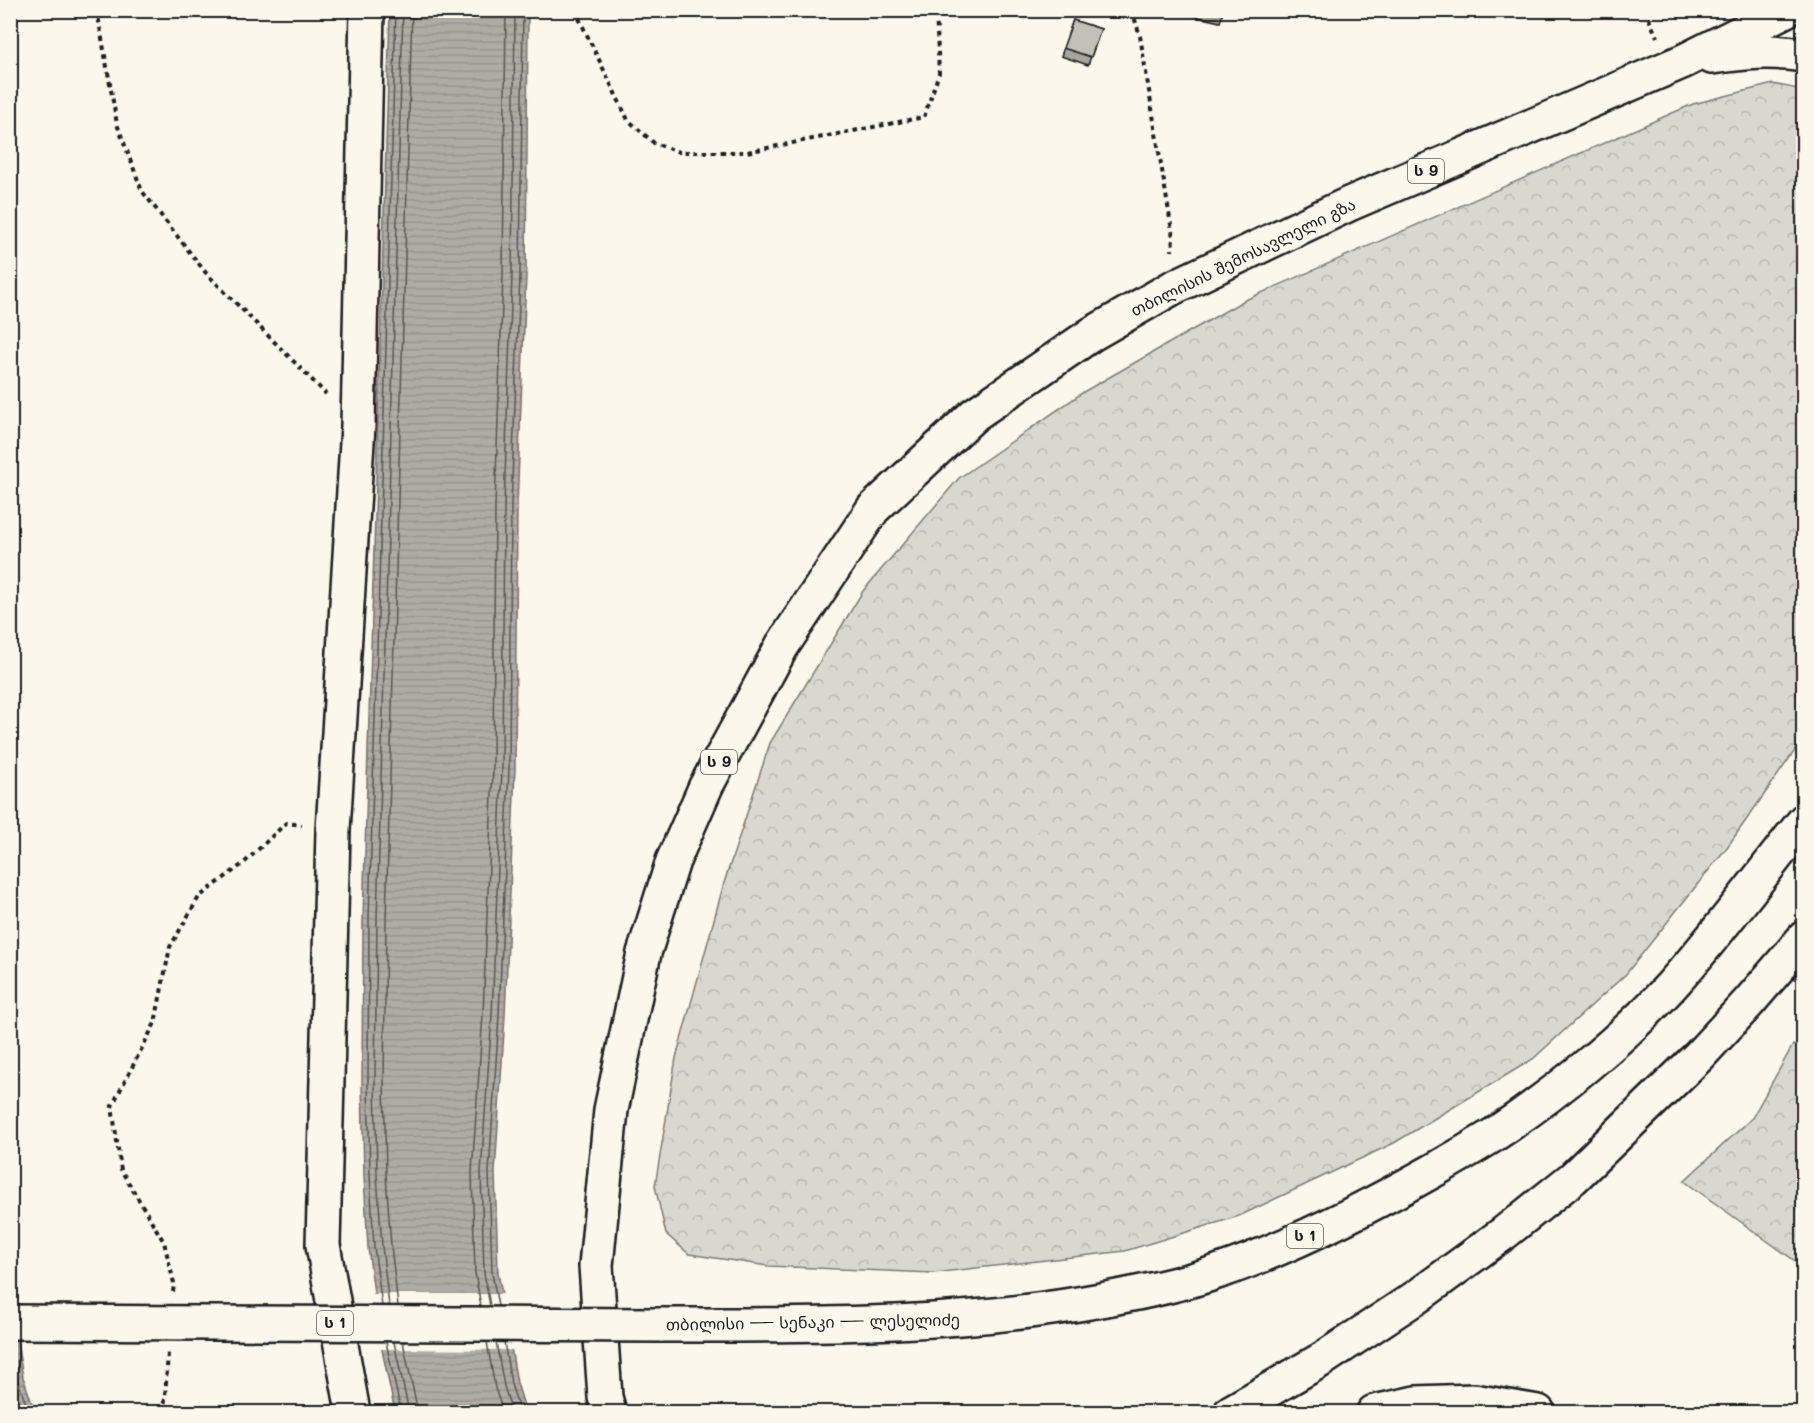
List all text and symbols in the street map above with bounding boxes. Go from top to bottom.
road number: ს 9 [1408,159,1444,183]
street label: თბილისის შემოსავლელი გზა [1127,193,1359,321]
road number: ს 9 [701,750,737,774]
road number: ს 1 [1287,1224,1323,1248]
street label: თბილისი — სენაკი — ლესელიძე [666,1308,960,1336]
road number: ს 1 [317,1311,353,1335]

